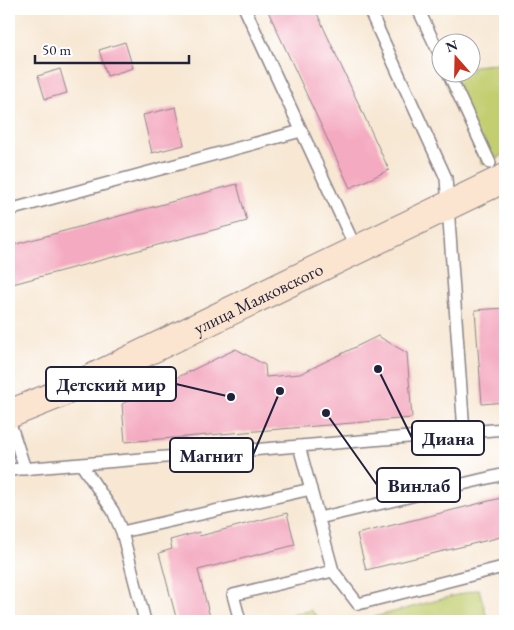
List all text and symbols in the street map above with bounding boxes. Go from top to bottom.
scale bar [35,32,189,64]
north arrow [432,32,482,82]
text: N [443,35,461,56]
text: 50 m [42,40,71,59]
street label: улица Маяковского [190,256,327,339]
callout: Детский мир [46,367,176,401]
text: Детский мир [56,372,166,397]
callout: Диана [412,421,484,455]
text: Диана [422,426,475,451]
callout: Магнит [170,438,253,472]
text: Магнит [179,443,243,468]
callout: Винлаб [377,468,460,502]
text: Винлаб [388,473,451,498]

